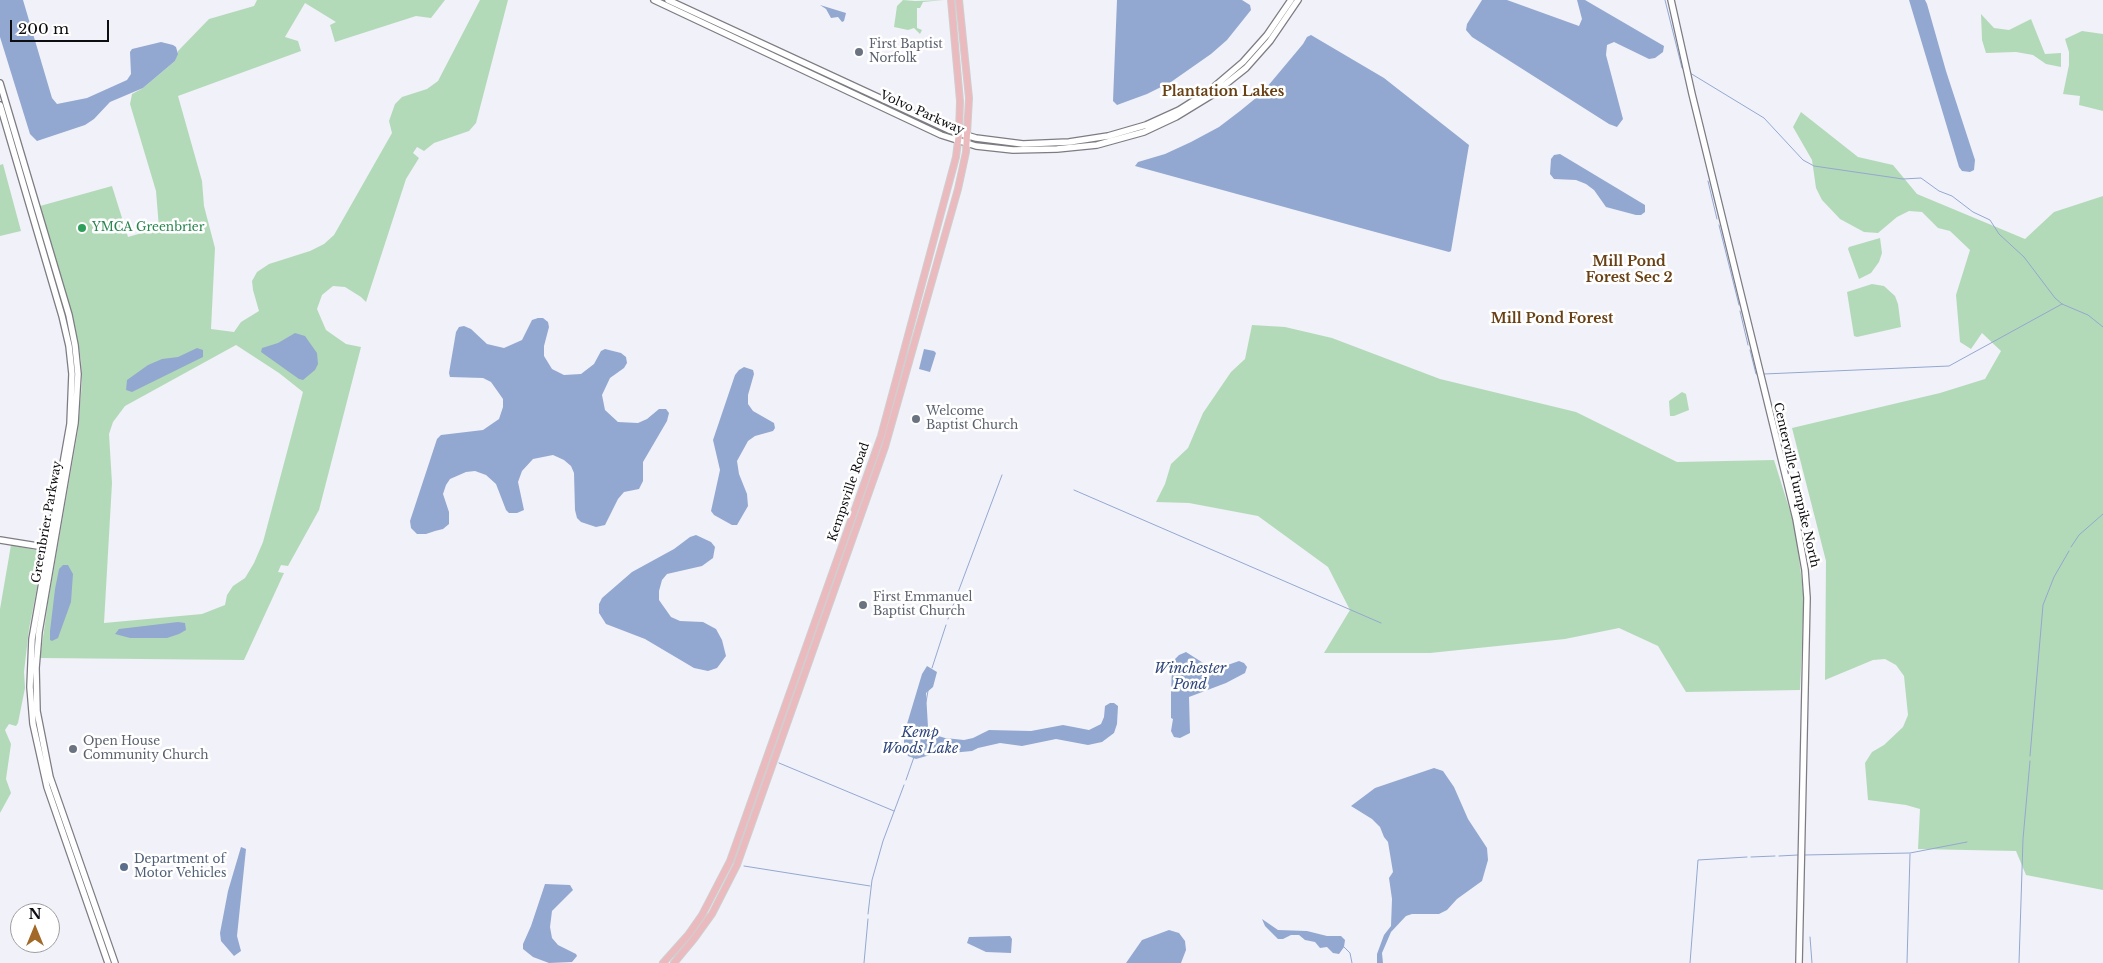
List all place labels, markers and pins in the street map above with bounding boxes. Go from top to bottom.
place label: First Baptist Norfolk [869,38,943,66]
marker: First Baptist Norfolk [853,46,865,58]
place label: YMCA Greenbrier [92,221,204,235]
marker: YMCA Greenbrier [76,222,88,234]
place label: Welcome Baptist Church [926,405,1018,433]
marker: Welcome Baptist Church [910,413,922,425]
place label: First Emmanuel Baptist Church [873,591,972,619]
marker: First Emmanuel Baptist Church [857,599,869,611]
place label: Open House Community Church [83,735,208,763]
marker: Open House Community Church [67,743,79,755]
place label: Department of Motor Vehicles [134,853,226,881]
marker: Department of Motor Vehicles [118,861,130,873]

